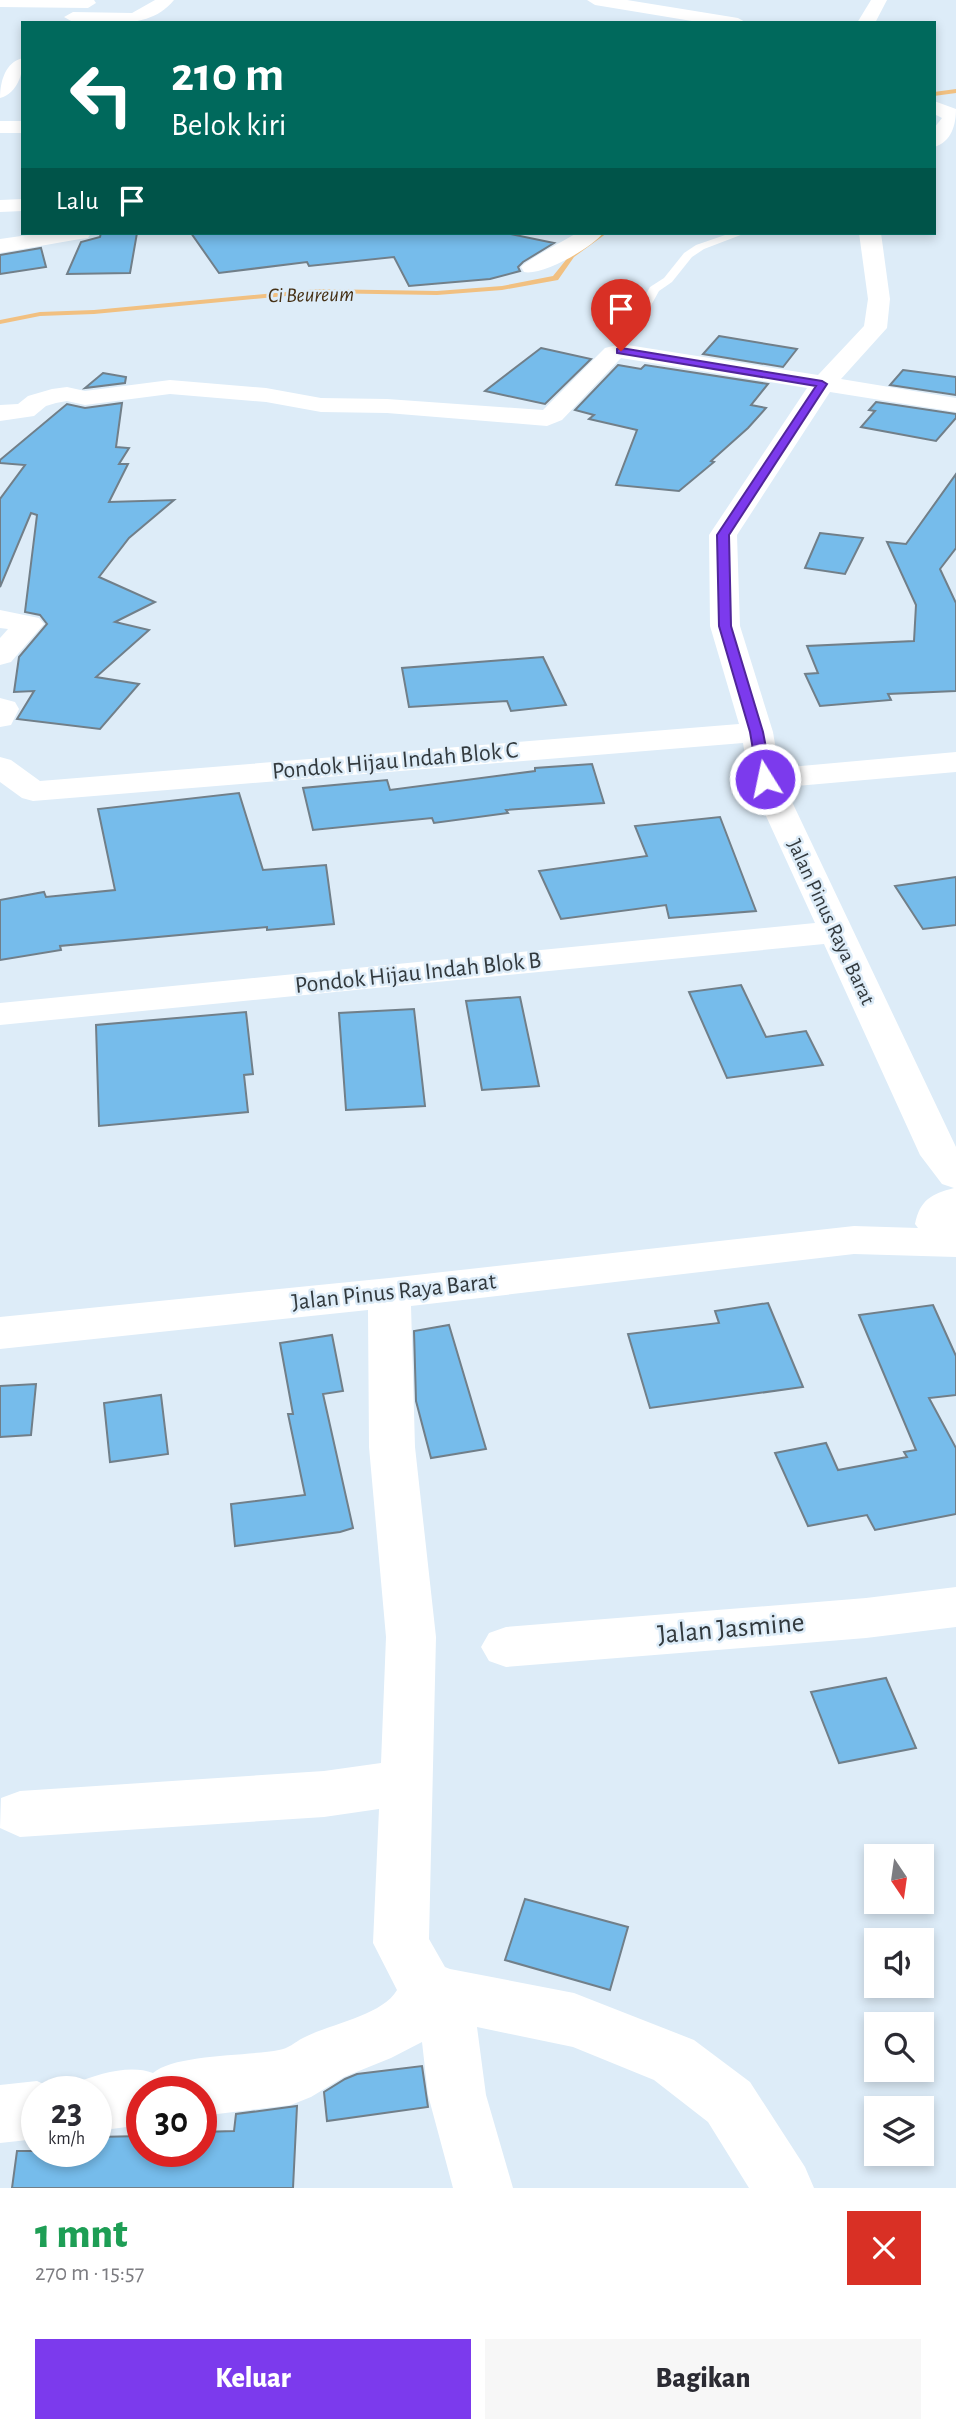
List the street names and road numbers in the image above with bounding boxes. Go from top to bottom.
street label: Pondok Hijau Indah Blok C [271,738,519,784]
street label: Jalan Pinus Raya Barat [783,836,879,1008]
street label: Pondok Hijau Indah Blok B [294,948,542,998]
street label: Jalan Pinus Raya Barat [291,1269,498,1315]
street label: Jalan Jasmine [656,1609,806,1649]

